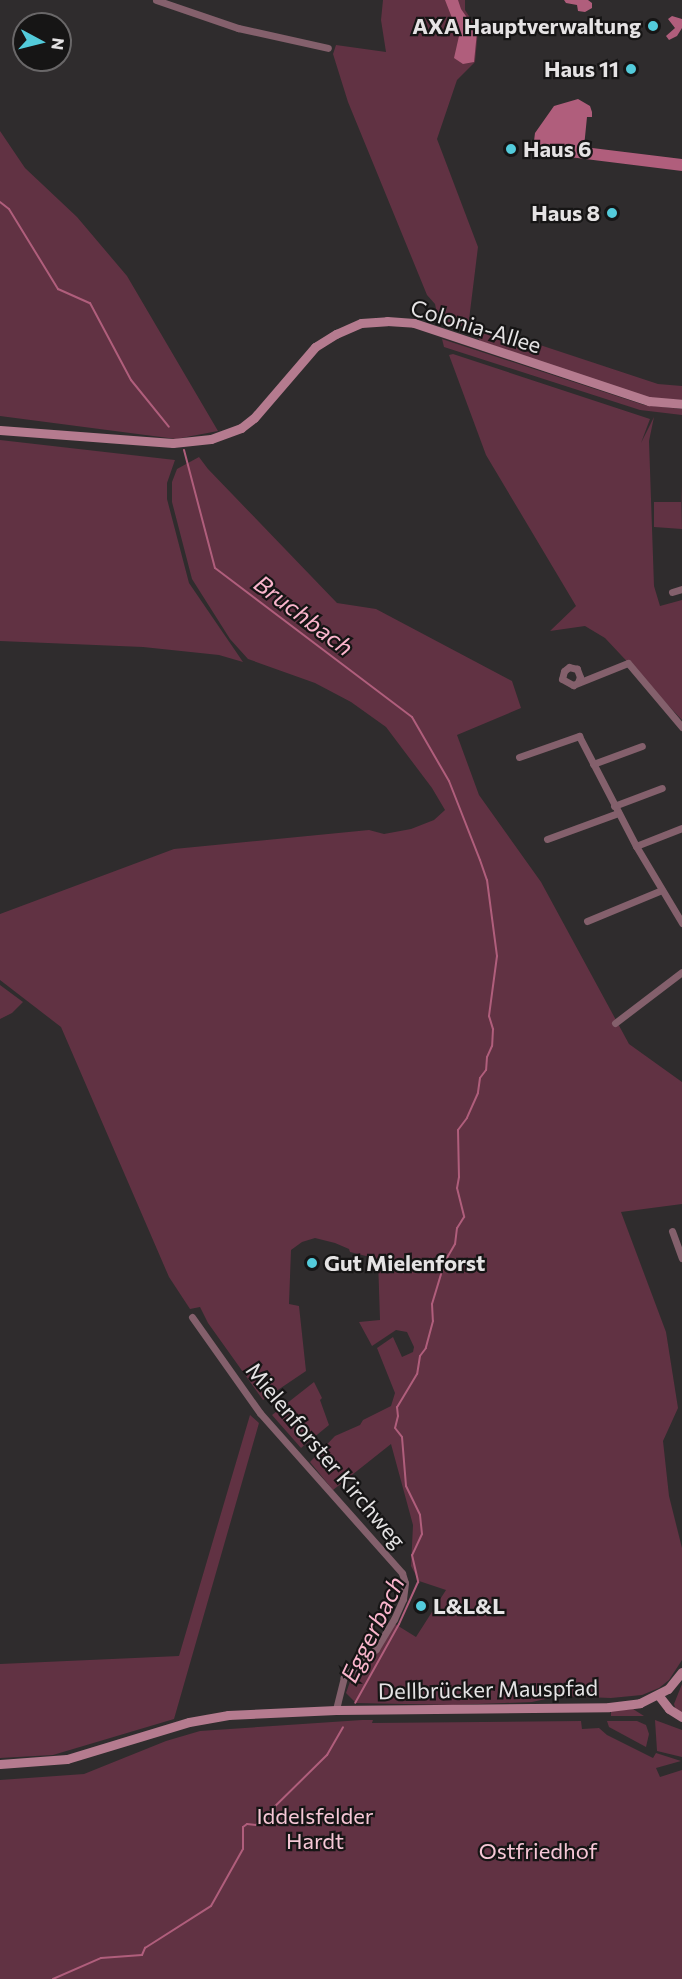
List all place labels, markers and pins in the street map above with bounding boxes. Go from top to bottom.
place label: AXA Hauptverwaltung [412,13,641,39]
marker: AXA Hauptverwaltung [646,19,660,33]
place label: Haus 11 [544,56,619,82]
marker: Haus 11 [624,62,638,76]
place label: Haus 6 [523,136,592,162]
marker: Haus 6 [504,142,518,156]
place label: Haus 8 [531,200,600,226]
marker: Haus 8 [605,206,619,220]
place label: Gut Mielenforst [324,1250,485,1276]
marker: Gut Mielenforst [305,1256,319,1270]
place label: L&L&L [433,1593,505,1619]
marker: L&L&L [414,1599,428,1613]

